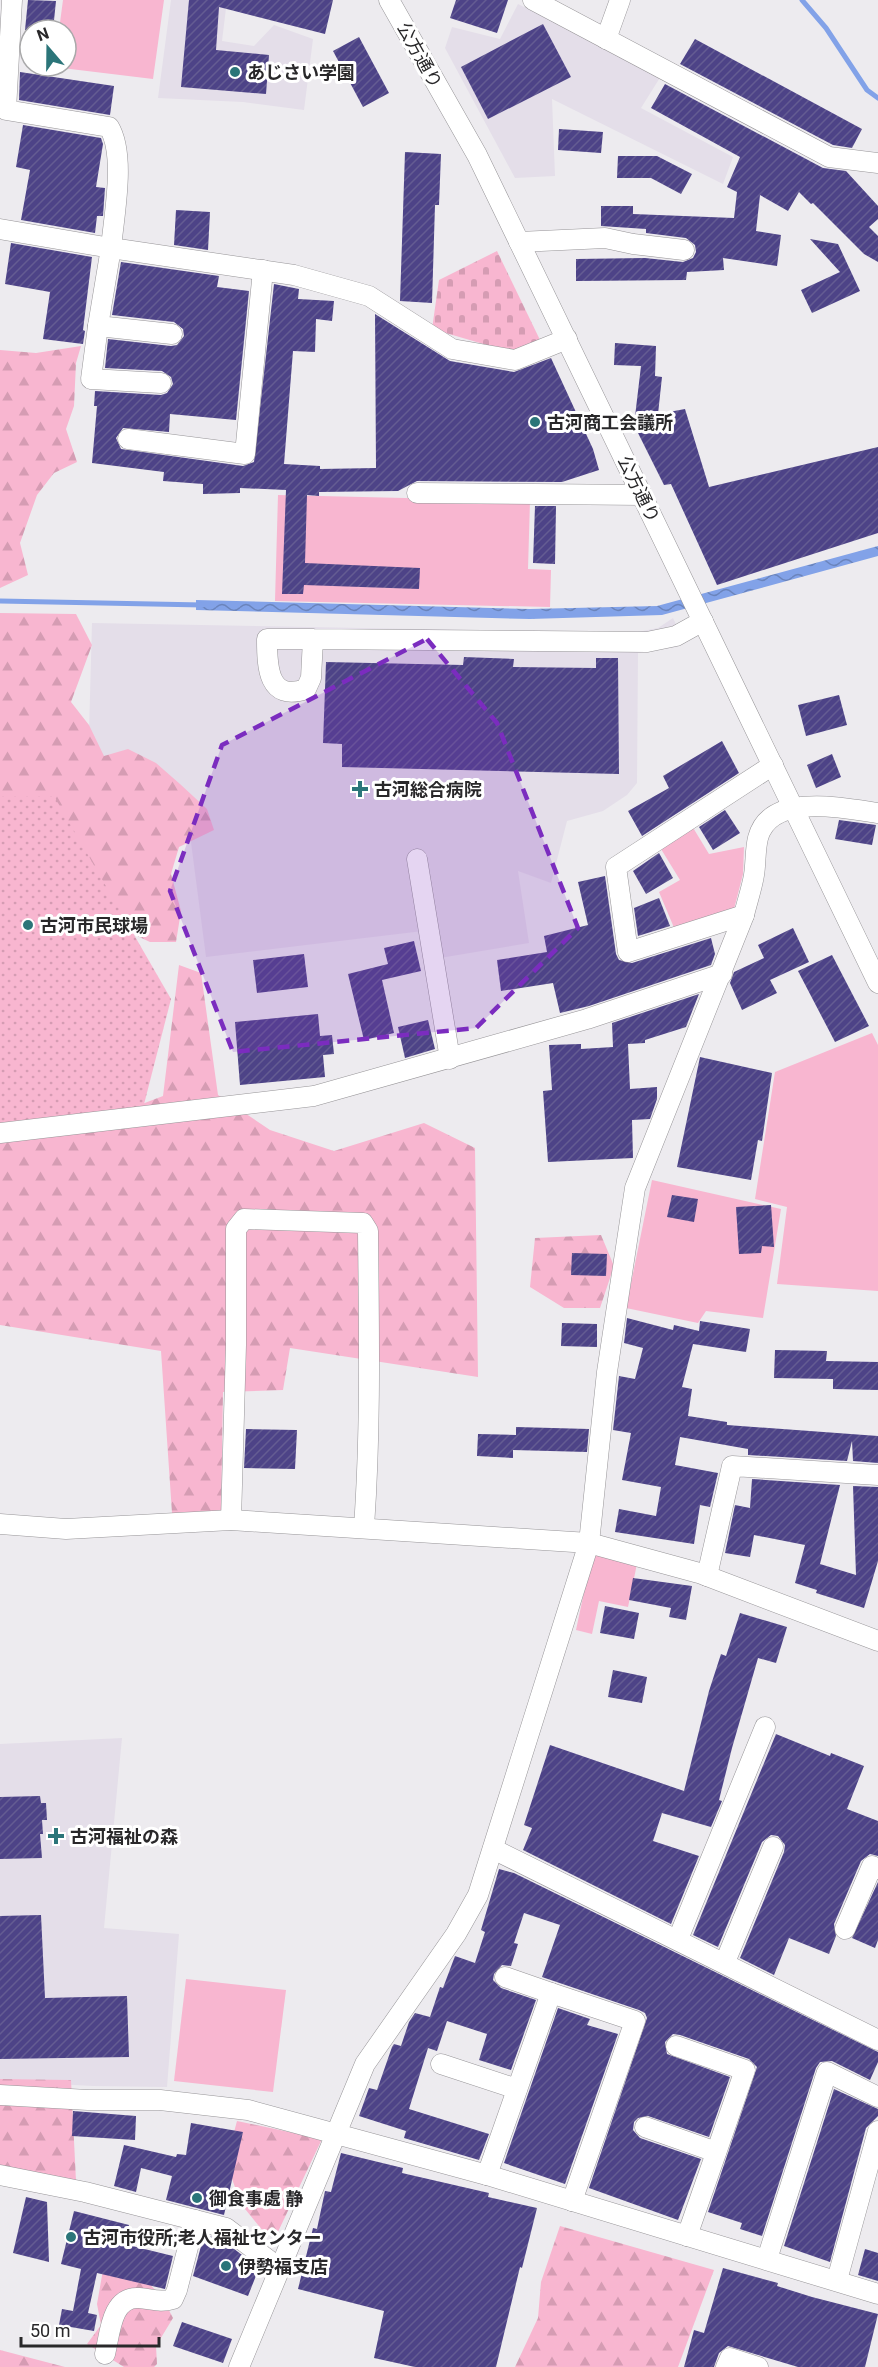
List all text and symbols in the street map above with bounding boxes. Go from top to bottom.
north arrow [18,18,78,78]
street label: 公方通り [393,18,447,92]
text: N [34,24,52,45]
place label: あじさい学園 [247,62,355,83]
marker: あじさい学園 [228,65,242,79]
place label: 古河商工会議所 [547,412,673,433]
marker: 古河商工会議所 [528,415,542,429]
street label: 公方通り [614,452,664,526]
place label: 古河総合病院 [374,779,482,800]
marker: 古河総合病院 [351,780,369,798]
place label: 古河市民球場 [40,915,148,936]
marker: 古河市民球場 [21,918,35,932]
place label: 古河福祉の森 [70,1826,178,1847]
marker: 古河福祉の森 [47,1827,65,1845]
place label: 御食事處 静 [208,2188,303,2209]
marker: 御食事處 静 [190,2191,204,2205]
place label: 古河市役所;老人福祉センター [83,2227,322,2248]
marker: 古河市役所;老人福祉センター [64,2230,78,2244]
place label: 伊勢福支店 [238,2256,328,2277]
marker: 伊勢福支店 [219,2259,233,2273]
scale bar [21,2310,159,2348]
text: 50 m [30,2320,70,2341]

